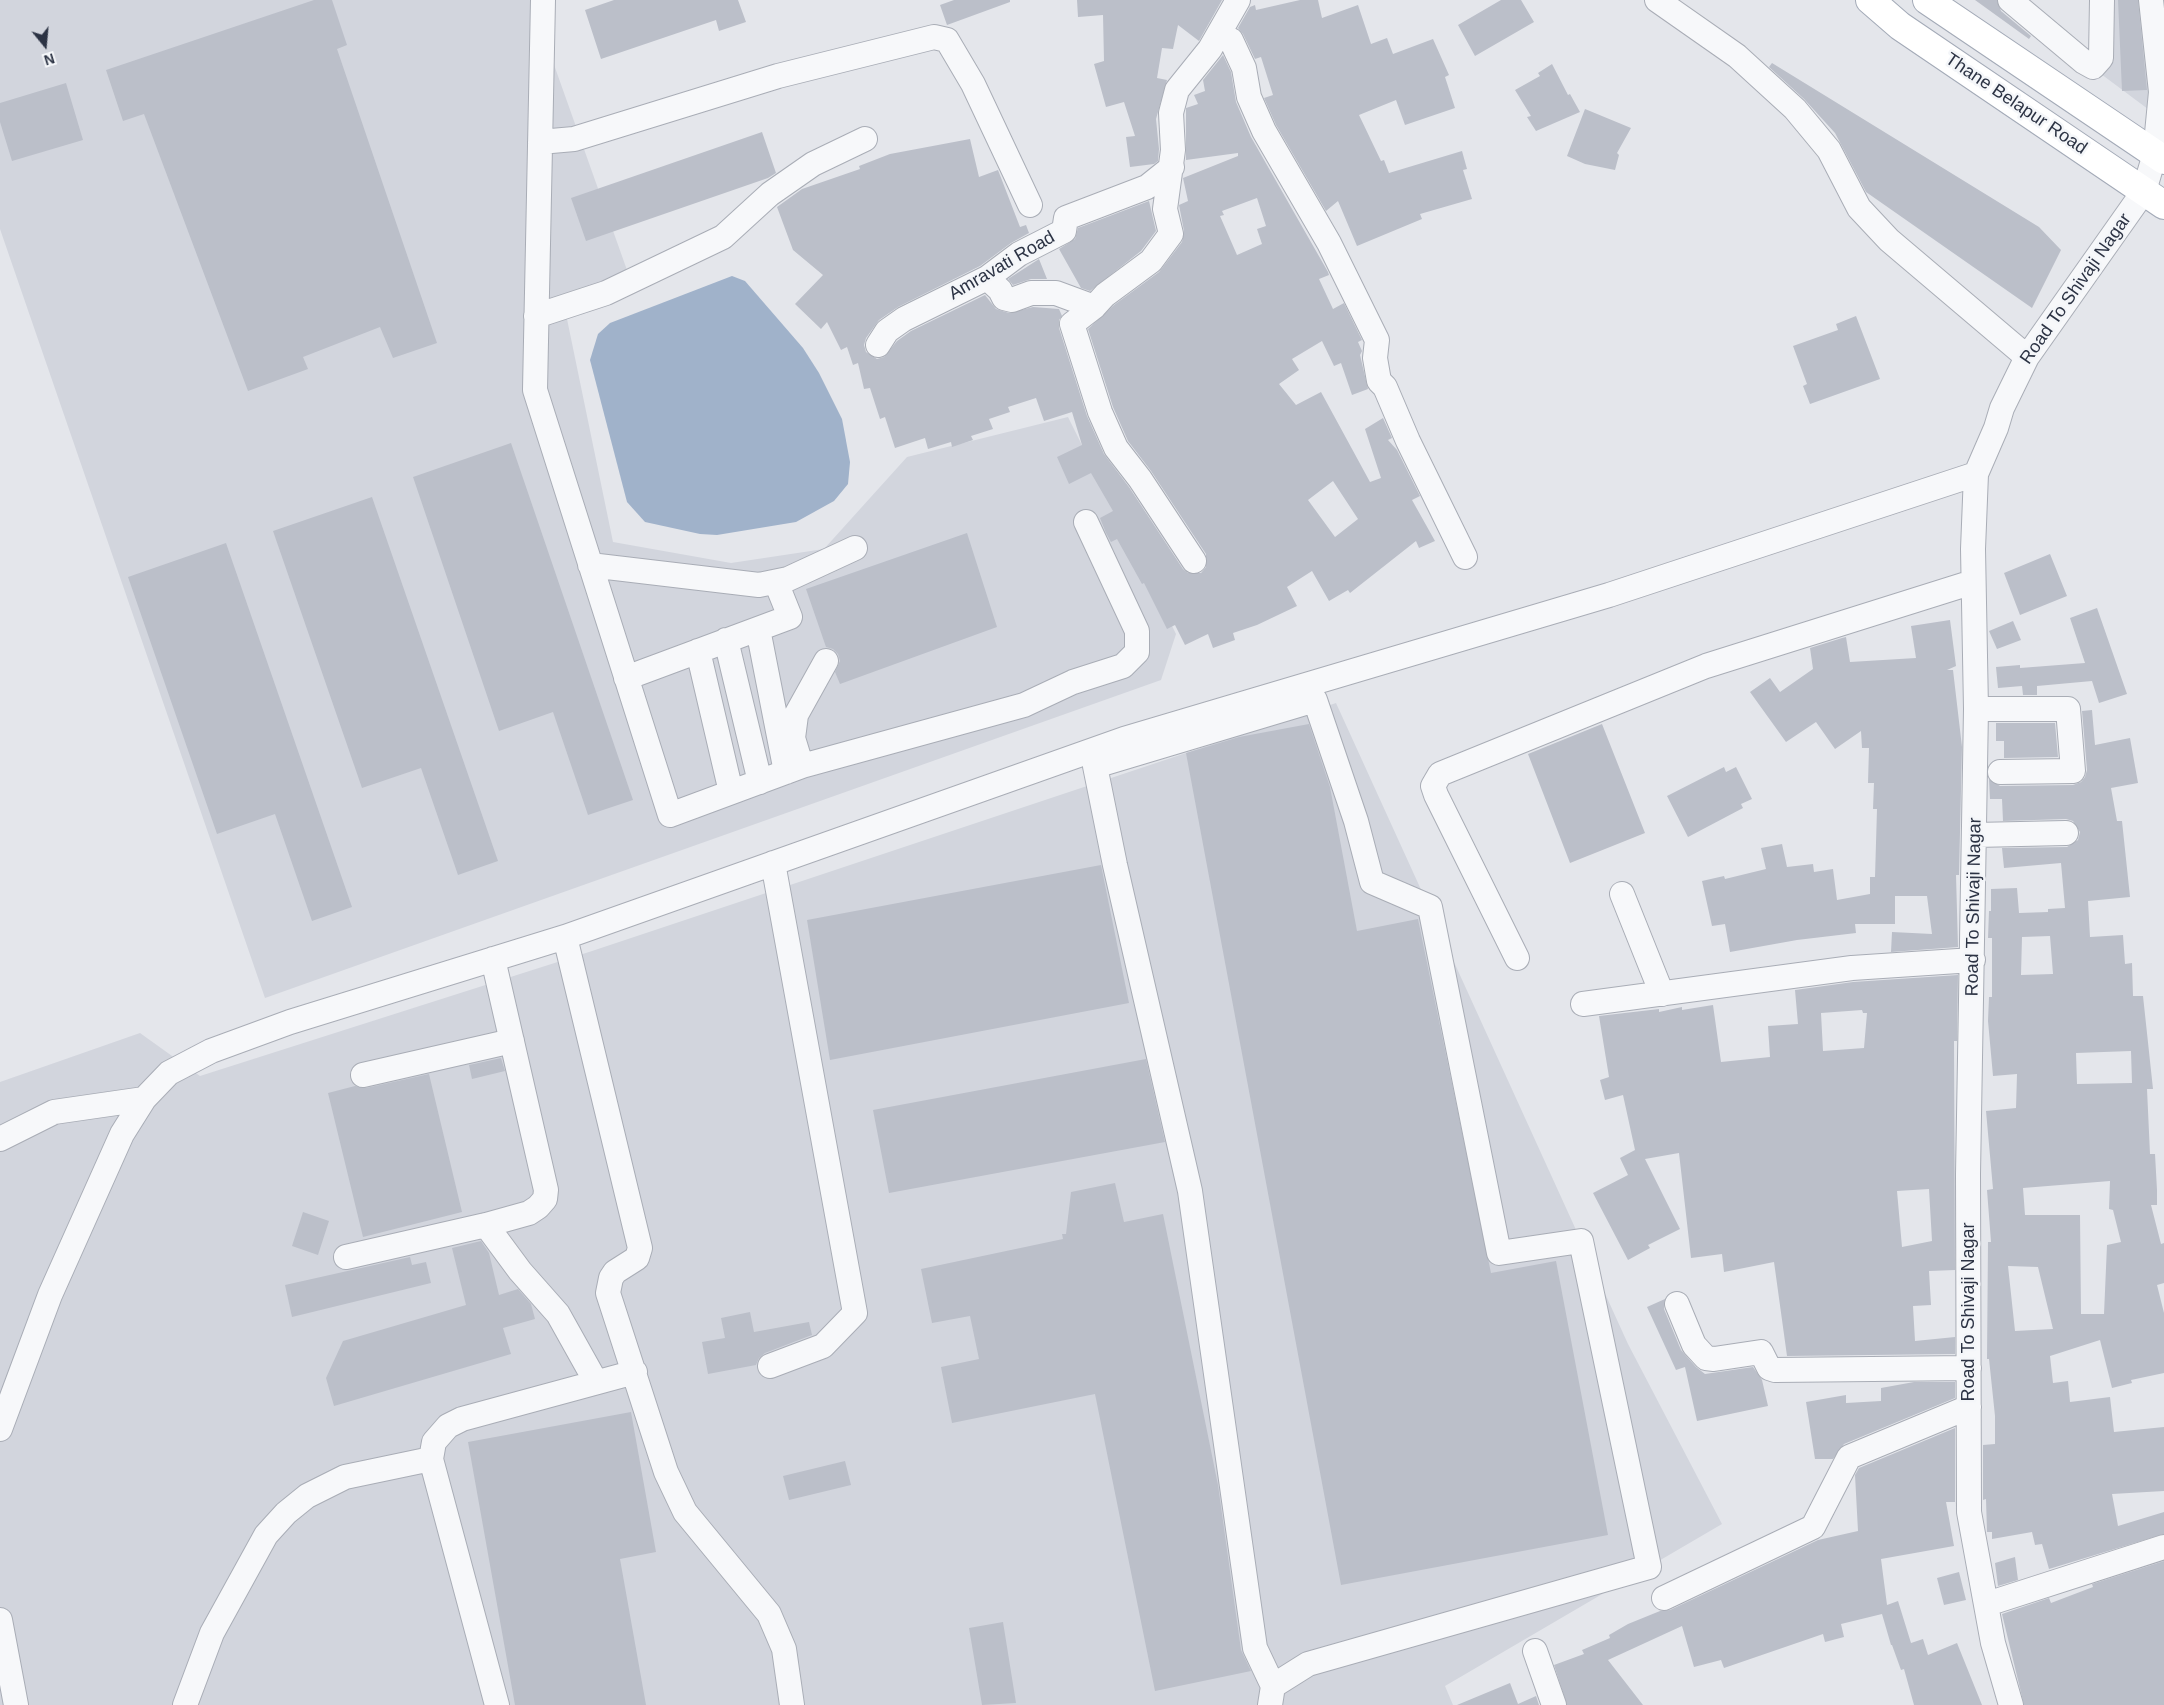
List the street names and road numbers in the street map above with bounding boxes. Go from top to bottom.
street label: Thane Belapur Road [1941,49,2091,159]
street label: Road To Shivaji Nagar [2016,209,2136,369]
street label: Amravati Road [945,227,1059,305]
street label: Road To Shivaji Nagar [1962,817,1986,997]
street label: Road To Shivaji Nagar [1958,1222,1980,1402]

